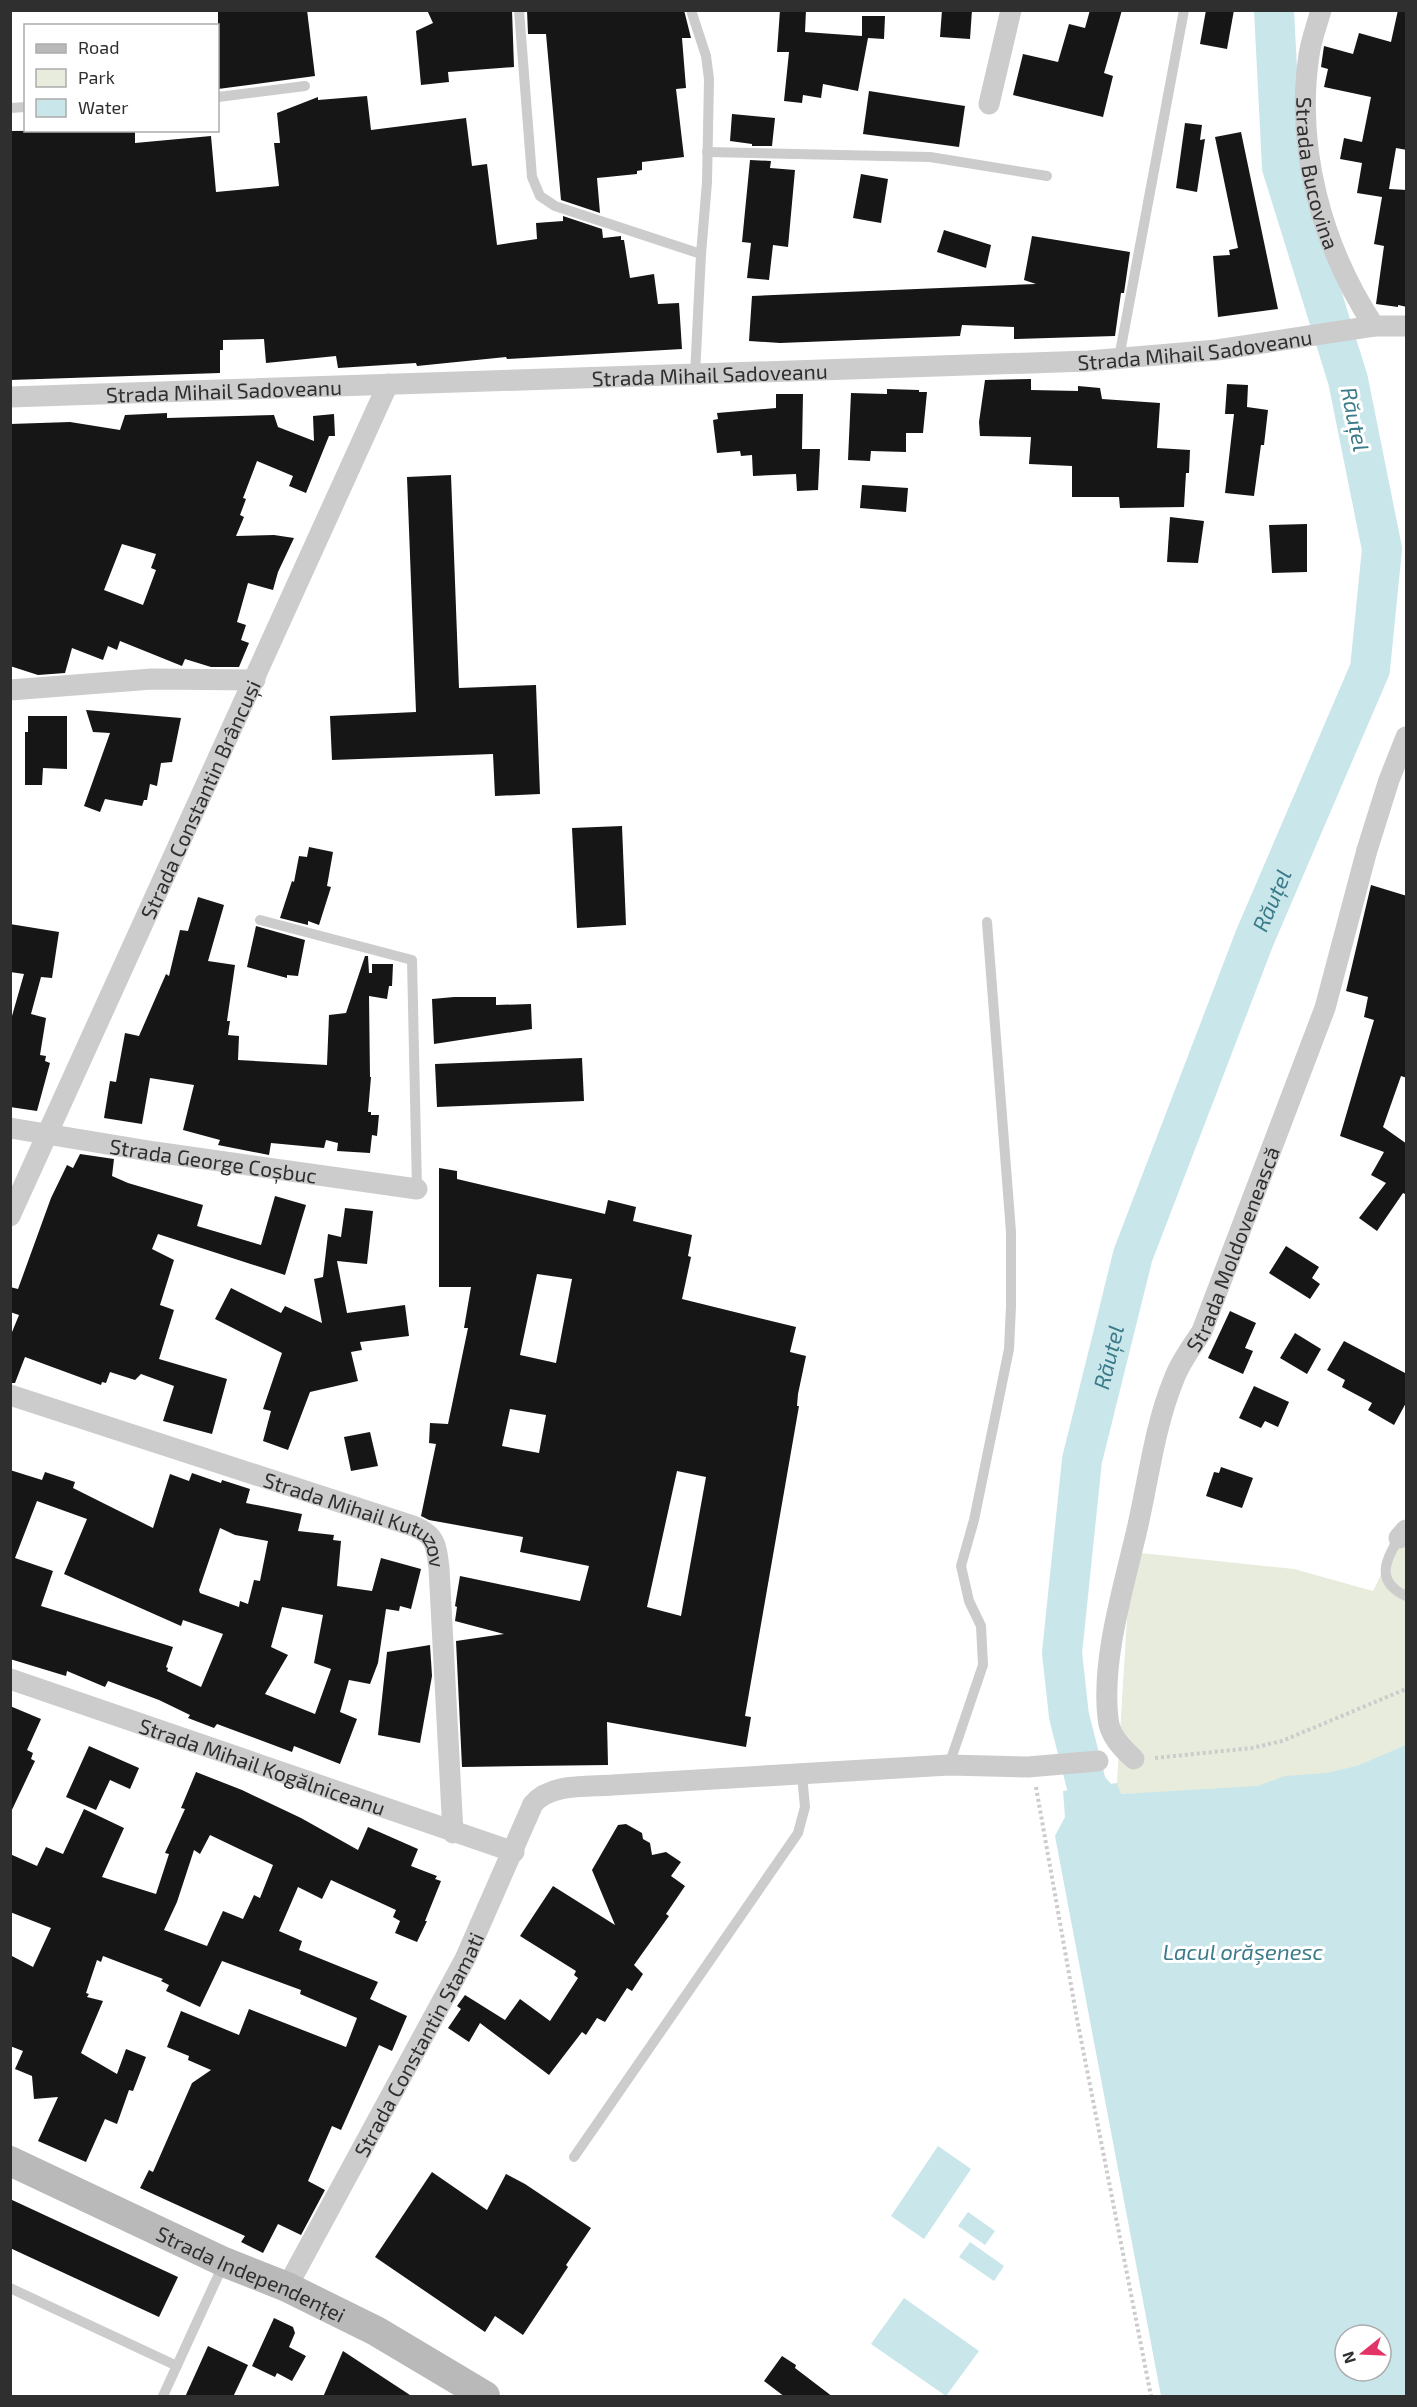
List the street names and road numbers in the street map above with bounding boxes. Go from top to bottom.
street label: Strada Bucovina [1293,97,1345,253]
street label: Strada Mihail Sadoveanu [1077,323,1314,374]
street label: Strada Mihail Sadoveanu [591,357,828,390]
street label: Strada Mihail Sadoveanu [105,373,342,406]
street label: Strada Constantin Brâncuși [134,676,265,923]
street label: Strada George Coșbuc [108,1132,319,1187]
street label: Strada Moldovenească [1180,1143,1284,1356]
street label: Strada Mihail Kutuzov [261,1466,451,1569]
street label: Strada Mihail Kogălniceanu [136,1712,389,1820]
street label: Strada Constantin Stamati [348,1928,488,2161]
street label: Strada Independenței [153,2220,350,2327]

